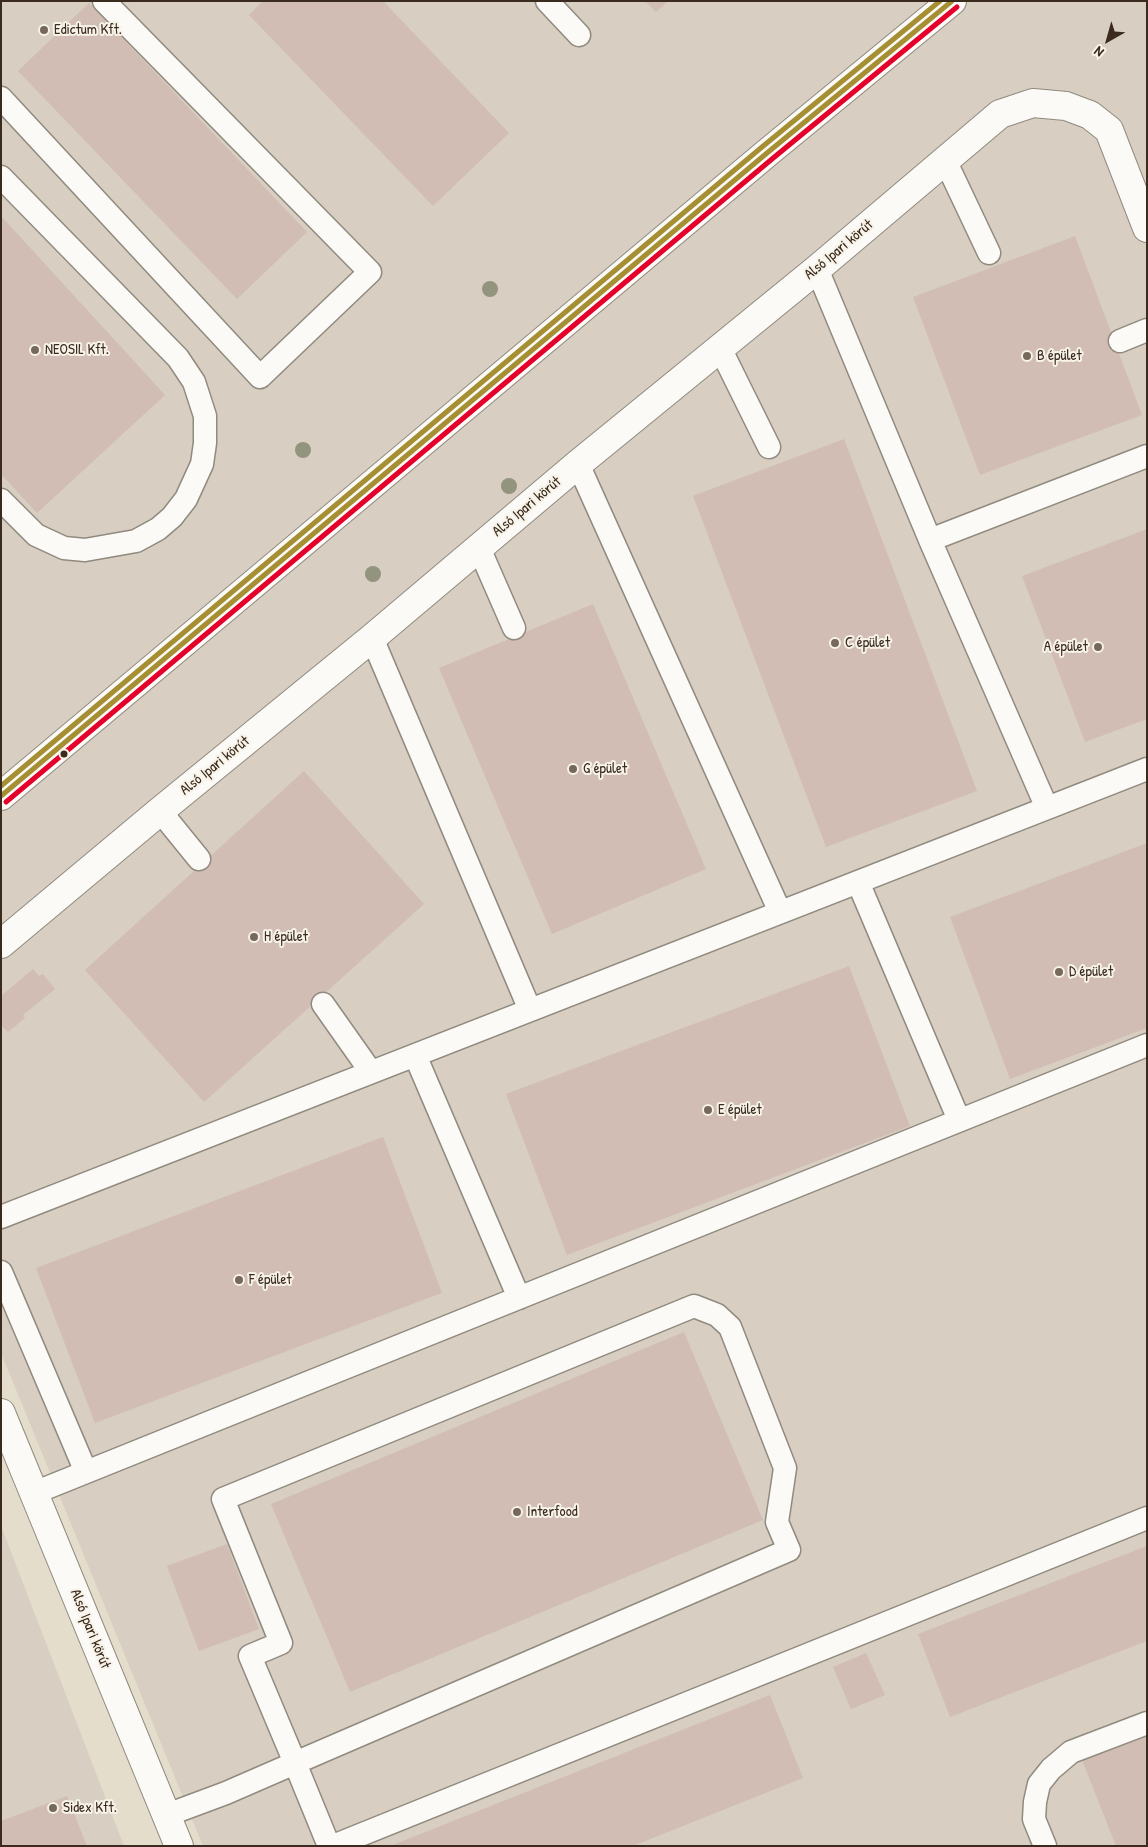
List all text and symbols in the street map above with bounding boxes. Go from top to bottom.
north arrow [1083,15,1133,65]
place label: Edictum Kft. [54,21,122,39]
marker: Edictum Kft. [38,24,50,36]
text: N [1090,42,1107,62]
street label: Alsó Ipari körút [801,216,877,284]
place label: NEOSIL Kft. [45,341,109,359]
marker: NEOSIL Kft. [29,344,41,356]
place label: B épület [1037,347,1082,365]
marker: B épület [1021,350,1033,362]
street label: Alsó Ipari körút [489,473,565,541]
place label: C épület [845,634,890,652]
marker: C épület [829,637,841,649]
place label: A épület [1044,638,1088,656]
marker: A épület [1092,641,1104,653]
street label: Alsó Ipari körút [177,733,253,799]
unlabelled marker [59,749,69,759]
place label: G épület [583,760,627,778]
marker: G épület [567,763,579,775]
place label: H épület [264,928,308,946]
marker: H épület [248,931,260,943]
place label: D épület [1069,963,1113,981]
marker: D épület [1053,966,1065,978]
place label: E épület [718,1101,762,1119]
marker: E épület [702,1104,714,1116]
place label: F épület [249,1271,292,1289]
marker: F épület [233,1274,245,1286]
place label: Interfood [527,1503,578,1521]
marker: Interfood [511,1506,523,1518]
street label: Alsó Ipari körút [66,1587,114,1671]
place label: Sidex Kft. [63,1799,117,1817]
marker: Sidex Kft. [47,1802,59,1814]

